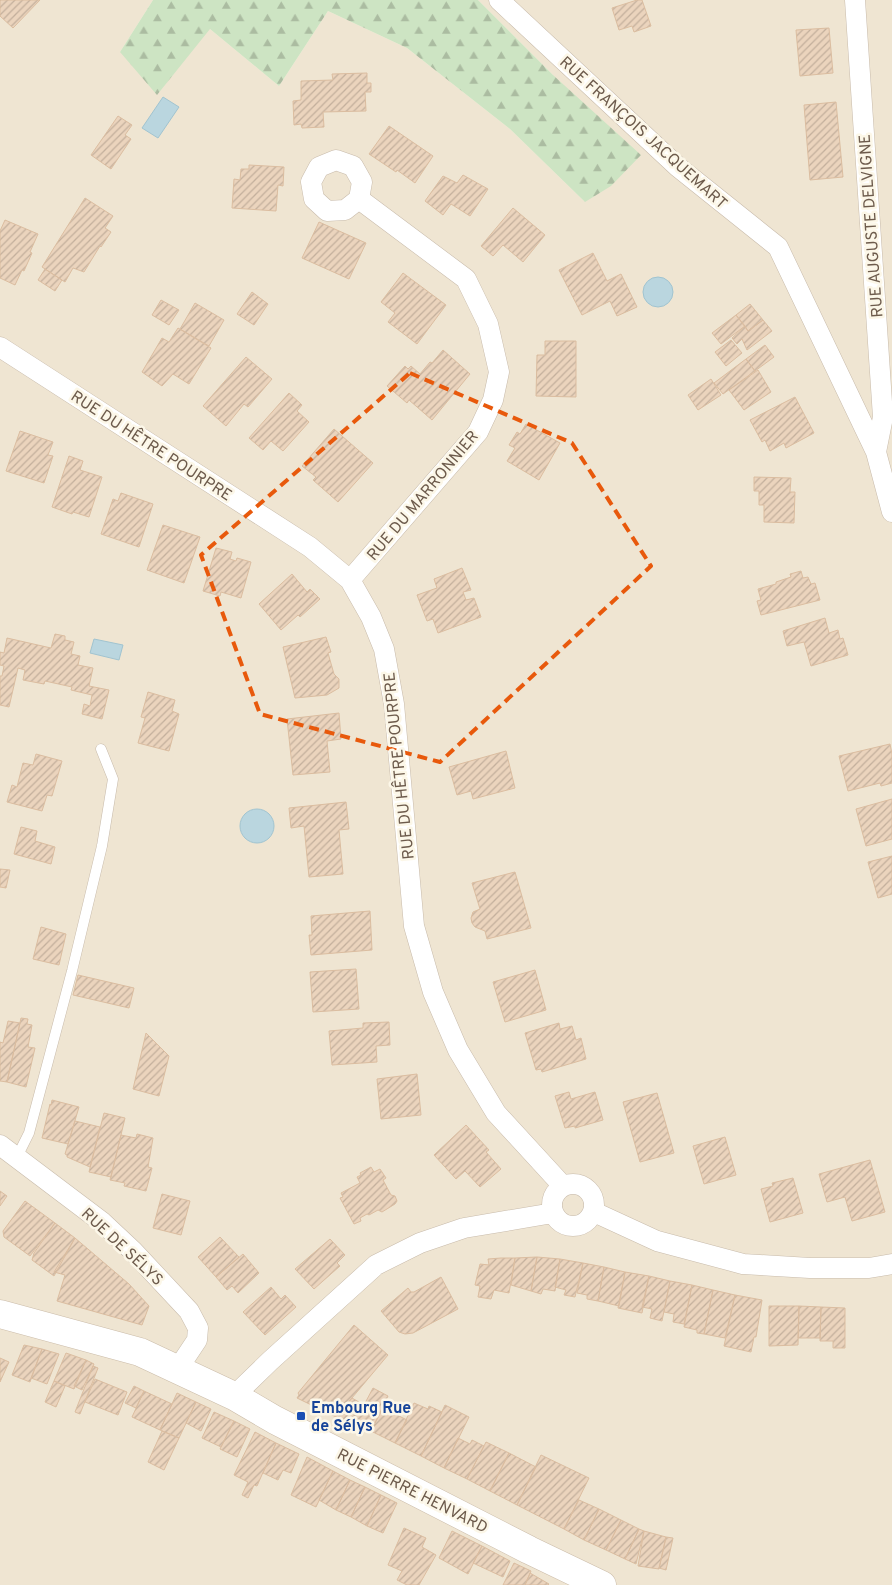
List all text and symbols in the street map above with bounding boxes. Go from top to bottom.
street label: RUE FRANÇOIS JACQUEMART [555,53,731,214]
street label: RUE AUGUSTE DELVIGNE [856,133,888,318]
street label: RUE DU HÊTRE POURPRE [67,385,236,506]
street label: RUE DU MARRONNIER [363,427,484,565]
street label: RUE DU HÊTRE POURPRE [378,671,420,861]
street label: RUE DE SÉLYS [76,1203,168,1291]
place label: Embourg Rue de Sélys [311,1399,411,1437]
marker: Embourg Rue de Sélys [295,1410,307,1422]
street label: RUE PIERRE HENVARD [333,1445,491,1538]

